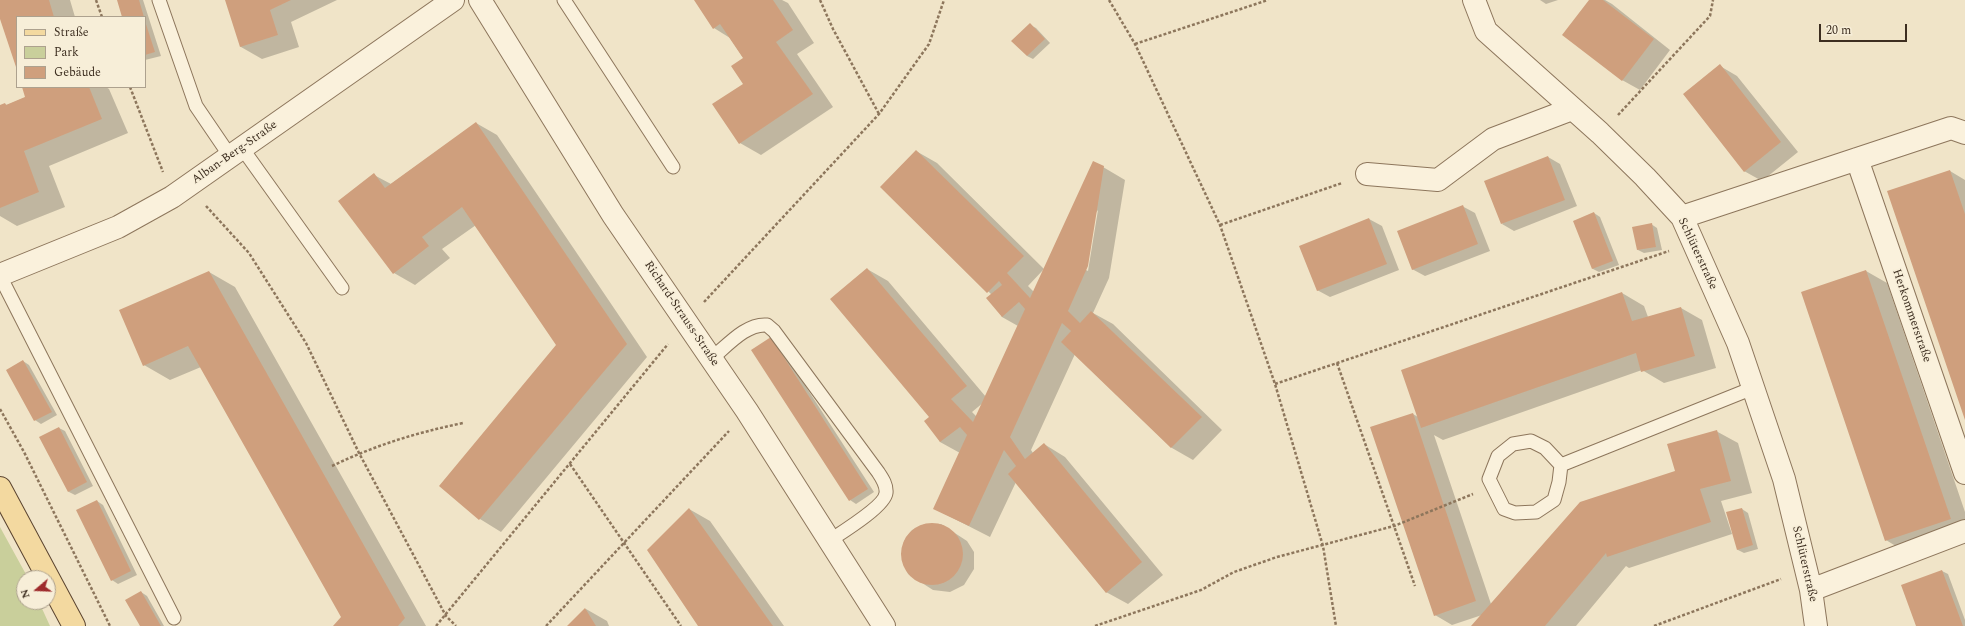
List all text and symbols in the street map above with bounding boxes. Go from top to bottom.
legend [16,16,146,88]
scale bar [1821,16,1909,42]
text: 20 m [1826,21,1851,40]
text: Straße [54,23,89,42]
text: Park [54,43,79,62]
text: Gebäude [54,63,101,82]
street label: Alban-Berg-Straße [190,118,280,188]
street label: Schlüterstraße [1674,216,1720,292]
street label: Richard-Strauss-Straße [640,259,722,369]
street label: Herkommerstraße [1888,267,1934,365]
street label: Schlüterstraße [1788,525,1820,603]
north arrow [16,570,56,610]
text: N [16,587,35,601]

